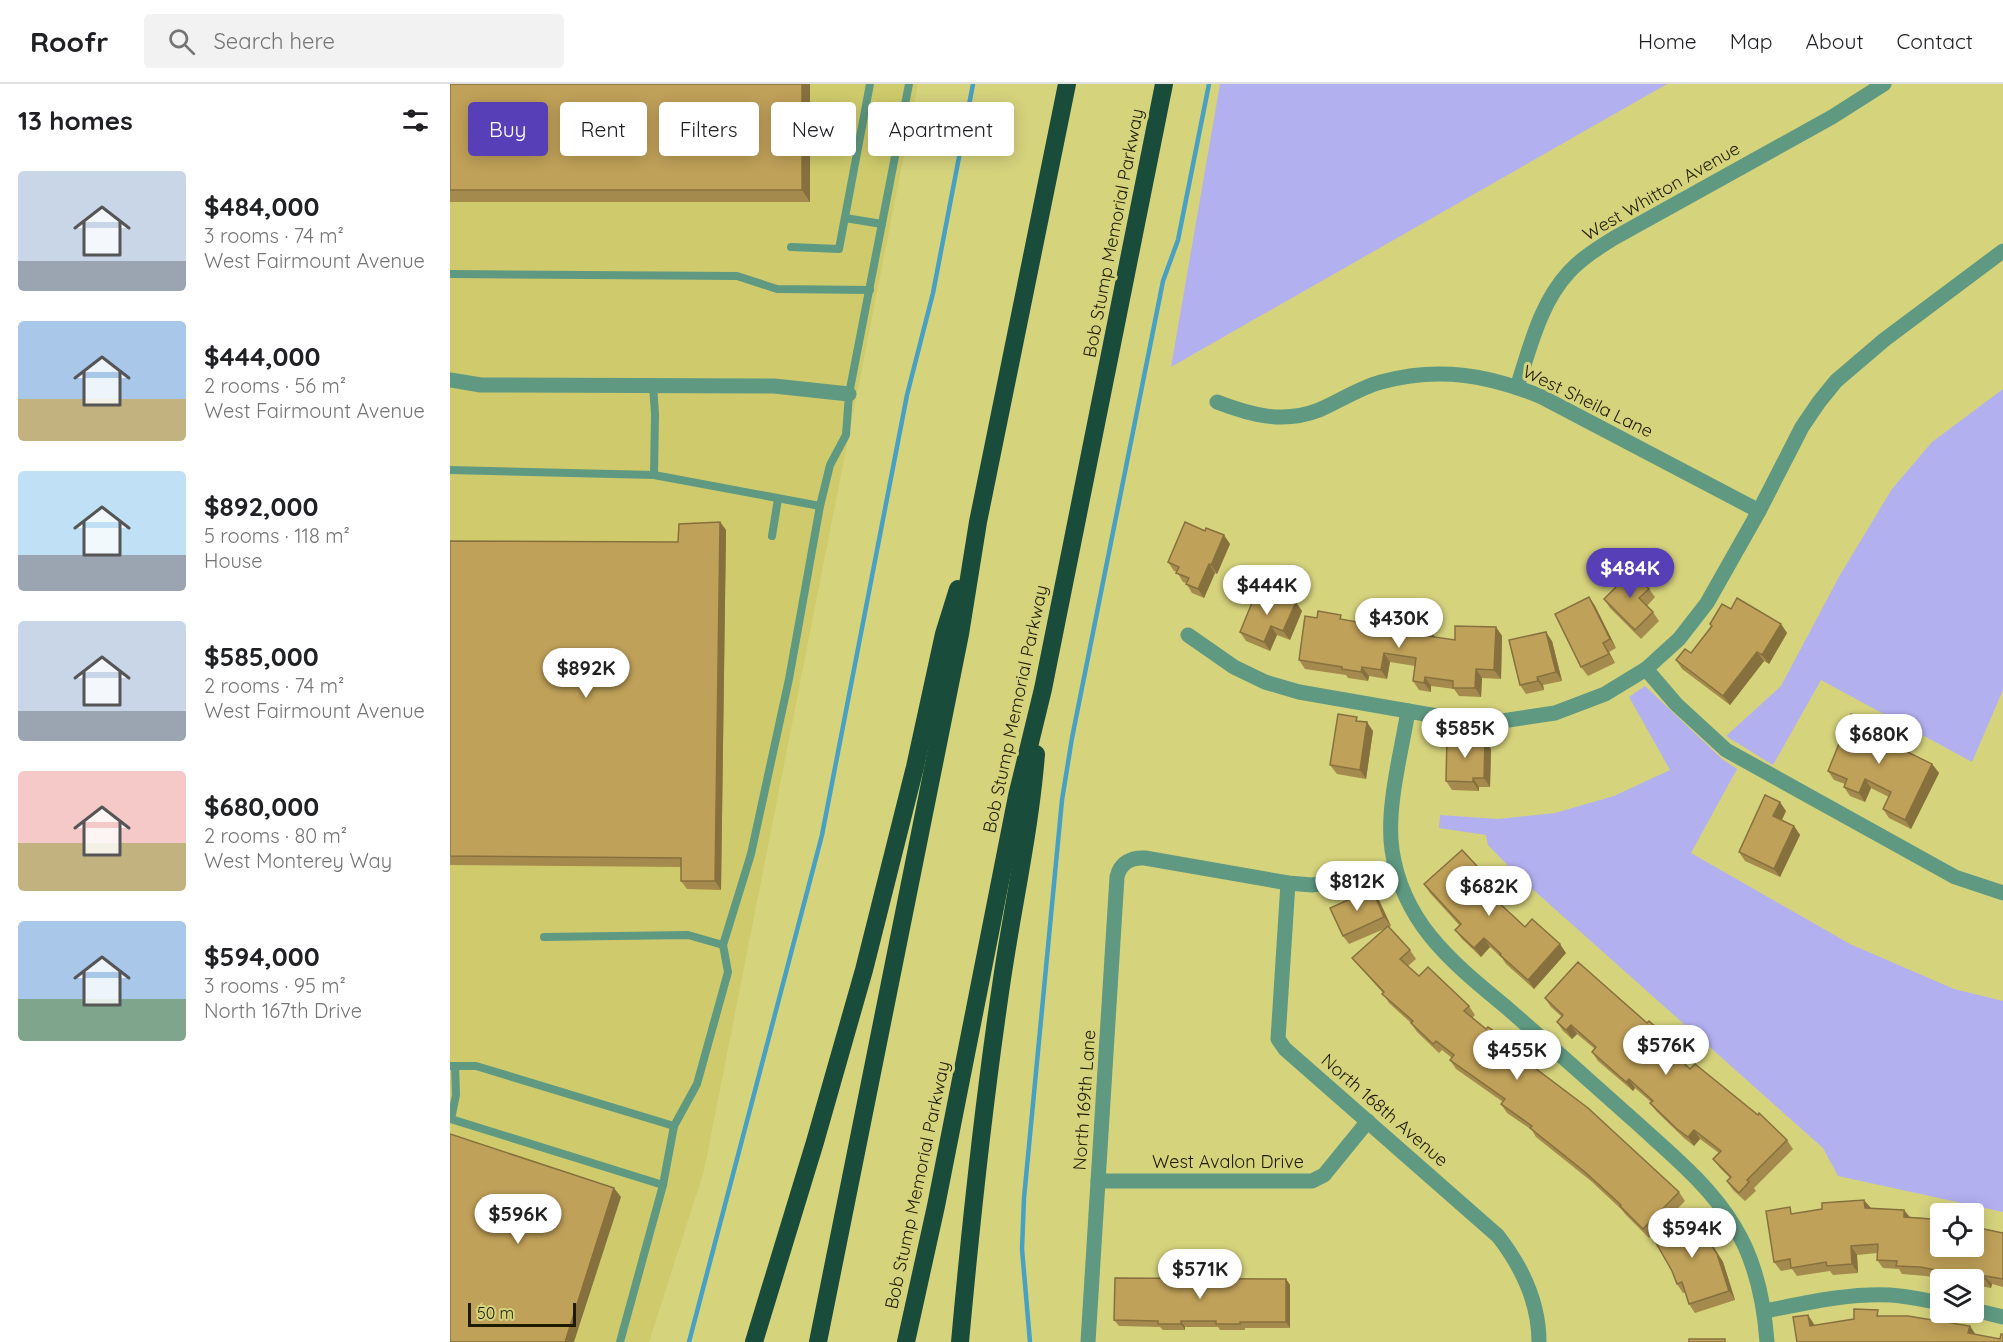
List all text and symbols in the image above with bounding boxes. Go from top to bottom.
search box [144,14,564,68]
text: Roofr [30,24,108,59]
icon: search [165,25,198,58]
text: Search here [213,27,335,55]
text: Home [1638,28,1697,54]
text: Map [1730,28,1773,54]
text: About [1806,28,1864,54]
text: Contact [1897,28,1973,54]
chip: Buy [468,102,548,156]
chip: Rent [560,102,647,156]
chip: Filters [659,102,759,156]
chip: New [771,102,856,156]
chip: Apartment [868,102,1014,156]
text: 13 homes [18,104,133,137]
icon: filters [399,104,432,137]
street label: Bob Stump Memorial Parkway [1078,107,1148,359]
street label: West Whitton Avenue [1578,137,1744,245]
text: $484,000 [204,190,319,223]
icon: home [66,195,138,267]
text: 3 rooms · 74 m² [204,223,344,248]
text: West Fairmount Avenue [204,248,425,273]
text: $444,000 [204,340,320,373]
icon: home [66,345,138,417]
street label: West Sheila Lane [1519,360,1657,442]
text: 2 rooms · 56 m² [204,373,346,398]
text: West Fairmount Avenue [204,398,425,423]
text: $892,000 [204,490,318,523]
icon: home [66,495,138,567]
text: 5 rooms · 118 m² [204,523,350,548]
text: House [204,548,263,573]
pin: $484K [1588,548,1672,599]
text: $484K [1600,555,1660,580]
pin: $444K [1225,565,1309,616]
text: $444K [1237,572,1297,597]
street label: Bob Stump Memorial Parkway [977,583,1053,835]
pin: $430K [1357,598,1441,649]
text: $430K [1369,605,1429,630]
text: $585,000 [204,640,319,673]
icon: home [66,645,138,717]
pin: $892K [544,648,628,699]
text: $892K [557,655,615,680]
text: 2 rooms · 74 m² [204,673,344,698]
text: West Fairmount Avenue [204,698,425,723]
pin: $585K [1423,708,1507,759]
pin: $680K [1837,714,1921,765]
text: $585K [1435,715,1495,740]
text: $680K [1849,721,1909,746]
text: $680,000 [204,790,319,823]
icon: home [66,795,138,867]
text: 2 rooms · 80 m² [204,823,347,848]
text: West Monterey Way [204,848,392,873]
pin: $812K [1315,861,1399,912]
pin: $682K [1447,866,1531,917]
text: $812K [1329,868,1385,893]
text: $682K [1460,873,1518,898]
text: $594,000 [204,940,320,973]
icon: home [66,945,138,1017]
text: 3 rooms · 95 m² [204,973,346,998]
text: North 167th Drive [204,998,362,1023]
pin: $576K [1624,1025,1708,1076]
street label: North 169th Lane [1068,1029,1100,1171]
pin: $455K [1475,1030,1559,1081]
text: $576K [1637,1032,1695,1057]
text: $455K [1487,1037,1547,1062]
street label: North 168th Avenue [1317,1049,1453,1171]
street label: Bob Stump Memorial Parkway [879,1059,955,1311]
street label: West Avalon Drive [1152,1150,1304,1173]
pin: $596K [476,1194,560,1245]
text: $596K [489,1201,547,1226]
map controls [1930,1203,1984,1323]
button: locate [1930,1203,1984,1257]
pin: $594K [1650,1208,1734,1259]
text: $594K [1662,1215,1722,1240]
pin: $571K [1158,1249,1242,1300]
text: $571K [1172,1256,1228,1281]
button: layers [1930,1269,1984,1323]
scale bar [468,1300,576,1328]
text: 50 m [477,1303,514,1323]

